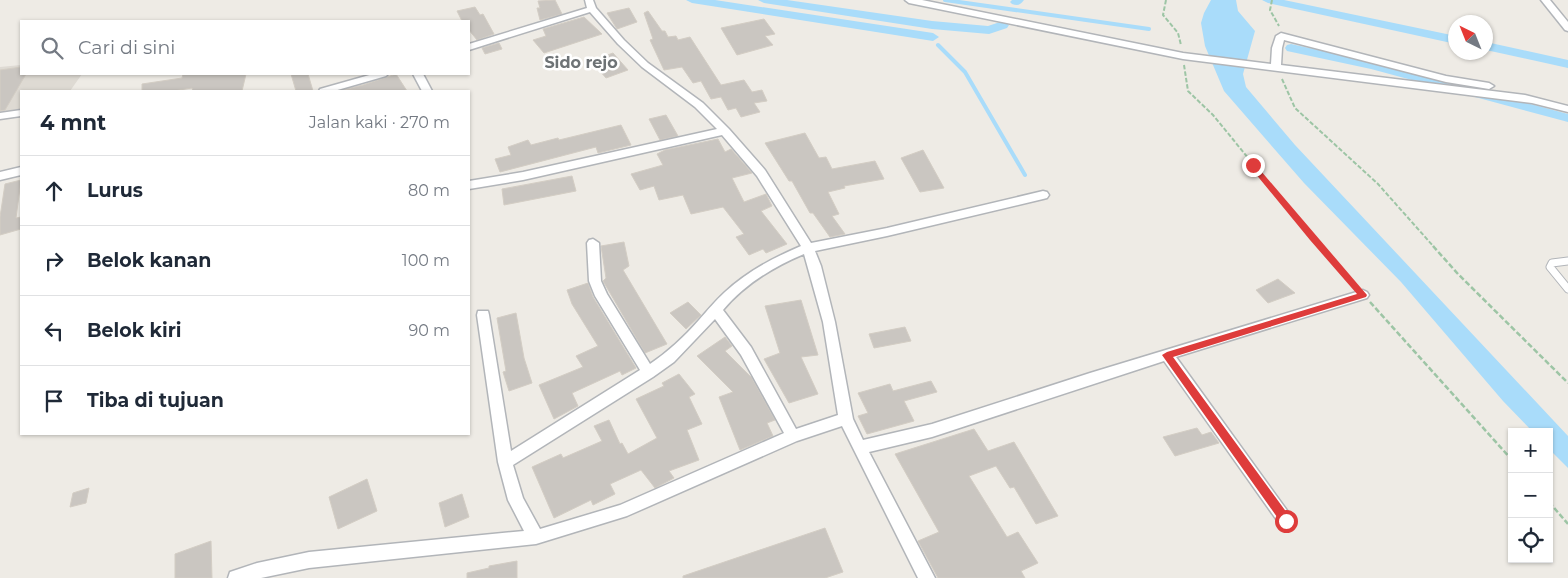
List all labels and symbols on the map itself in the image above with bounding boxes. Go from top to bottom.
north arrow [1448,15,1493,60]
district label: Sido rejo [544,53,618,72]
route end [1242,154,1265,177]
route start [1275,510,1298,533]

